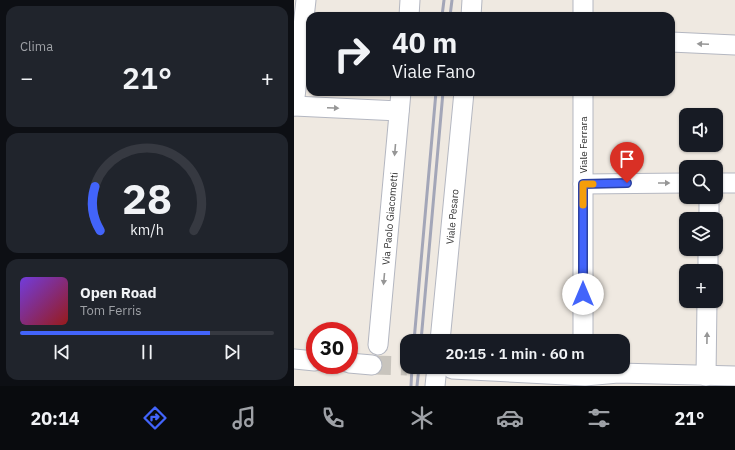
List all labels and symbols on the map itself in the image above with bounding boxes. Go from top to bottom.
one-way arrow [697,40,709,47]
one-way arrow [327,104,339,111]
street label: Viale Ferrara [577,116,590,173]
pin [610,142,644,183]
one-way arrow [392,144,399,156]
street label: Via Paolo Giacometti [379,172,400,265]
one-way arrow [658,180,671,186]
street label: Viale Pesaro [443,188,461,245]
one-way arrow [381,273,387,285]
position arrow [562,273,604,315]
speed limit sign: 30 [306,322,358,374]
one-way arrow [704,331,710,344]

